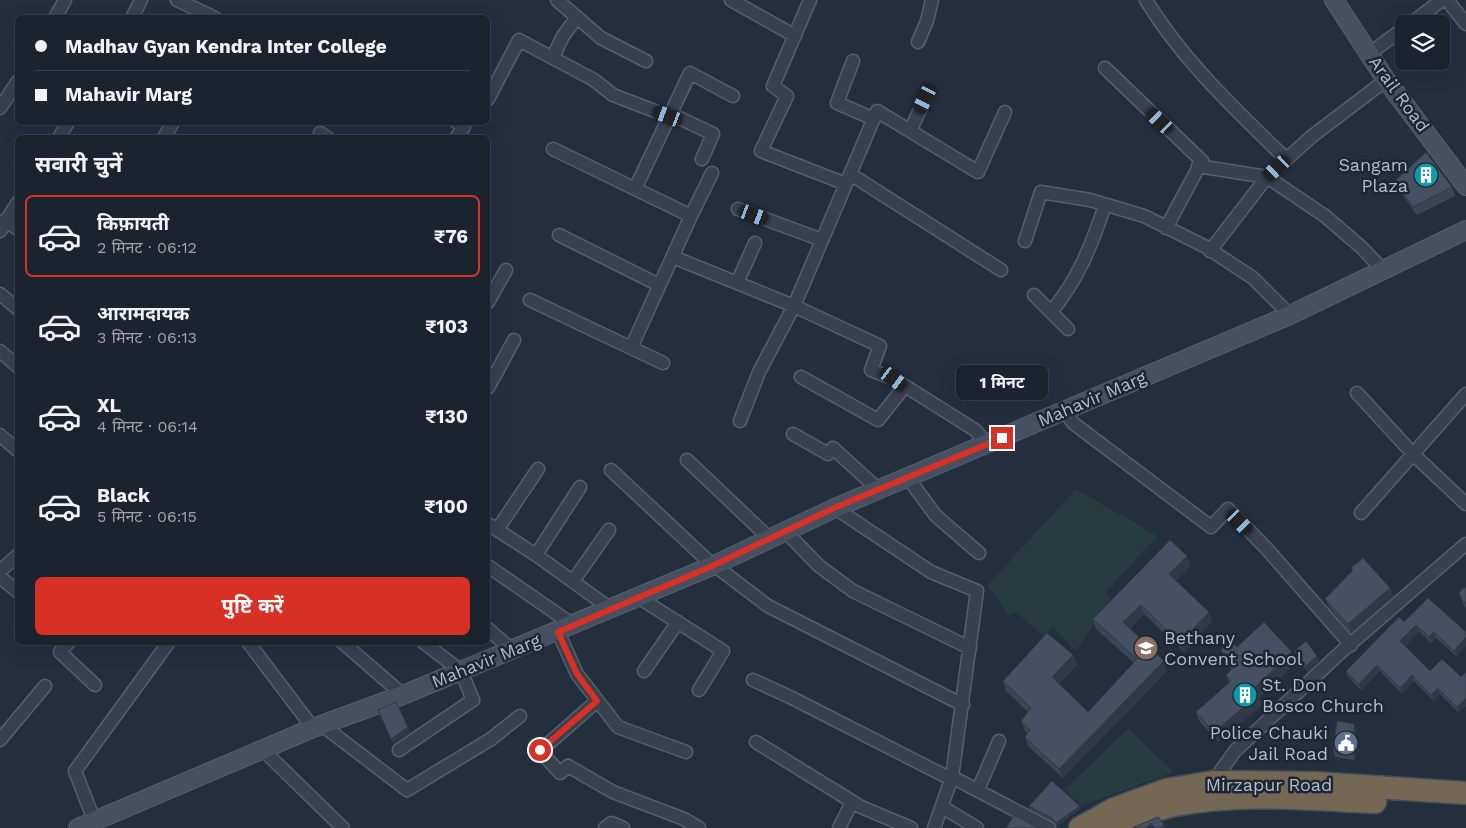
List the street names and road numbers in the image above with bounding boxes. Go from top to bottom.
street label: Arail Road [1365,52,1434,136]
street label: Mahavir Marg [1034,366,1150,431]
street label: Mahavir Marg [428,629,544,692]
street label: Mirzapur Road [1206,774,1332,795]

